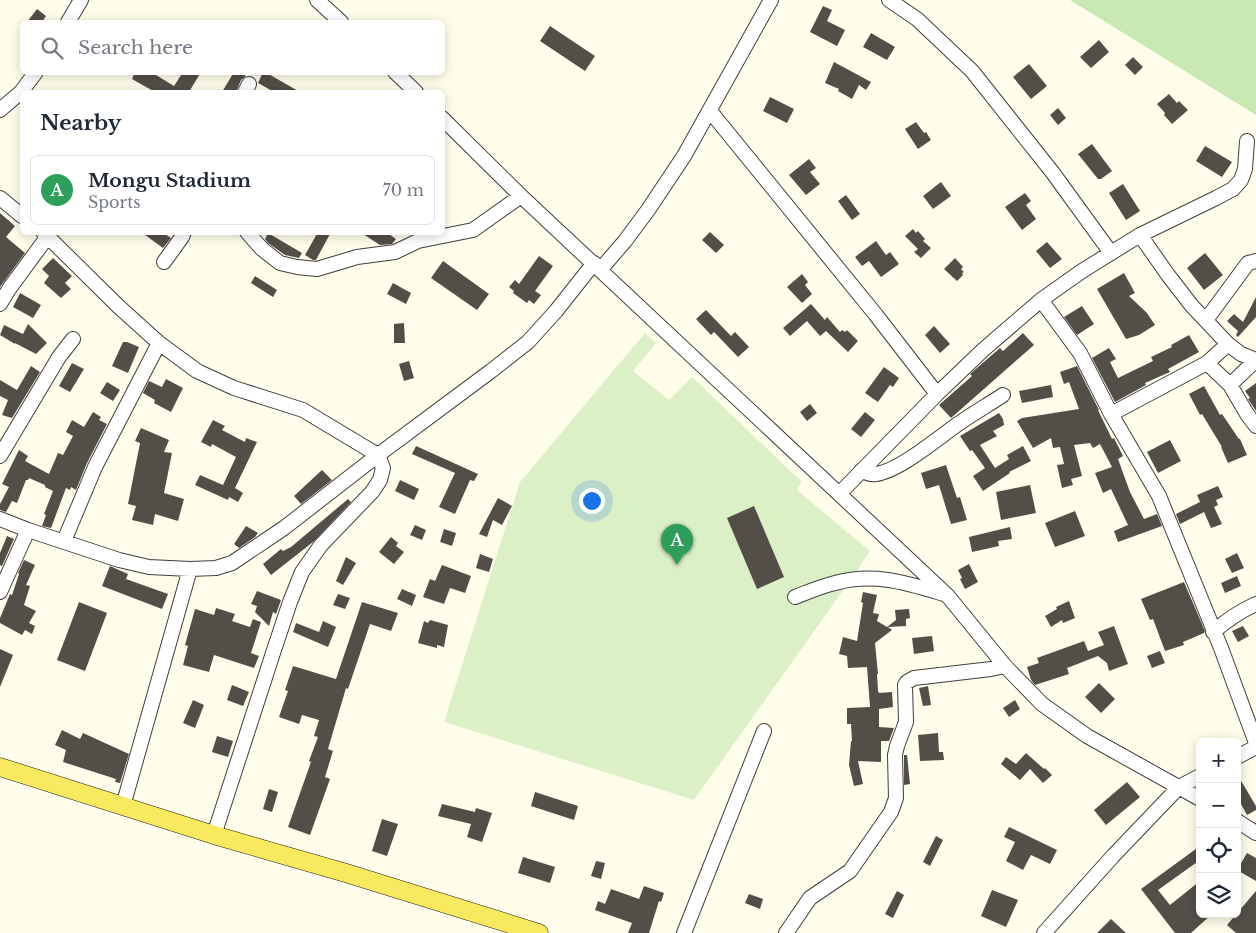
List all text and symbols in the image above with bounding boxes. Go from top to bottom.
search box [20,20,445,75]
icon: search [38,34,66,62]
text: Search here [78,36,193,59]
text: Nearby [40,110,121,136]
text: Mongu Stadium [88,169,251,192]
text: A [51,180,63,200]
text: 70 m [383,180,424,200]
text: Sports [88,192,141,212]
your location [579,488,605,514]
pin: A [661,524,693,565]
map controls [1196,738,1241,918]
button: + [1196,738,1241,783]
button: − [1196,783,1241,828]
button: locate [1196,828,1241,873]
button: layers [1196,873,1241,918]

